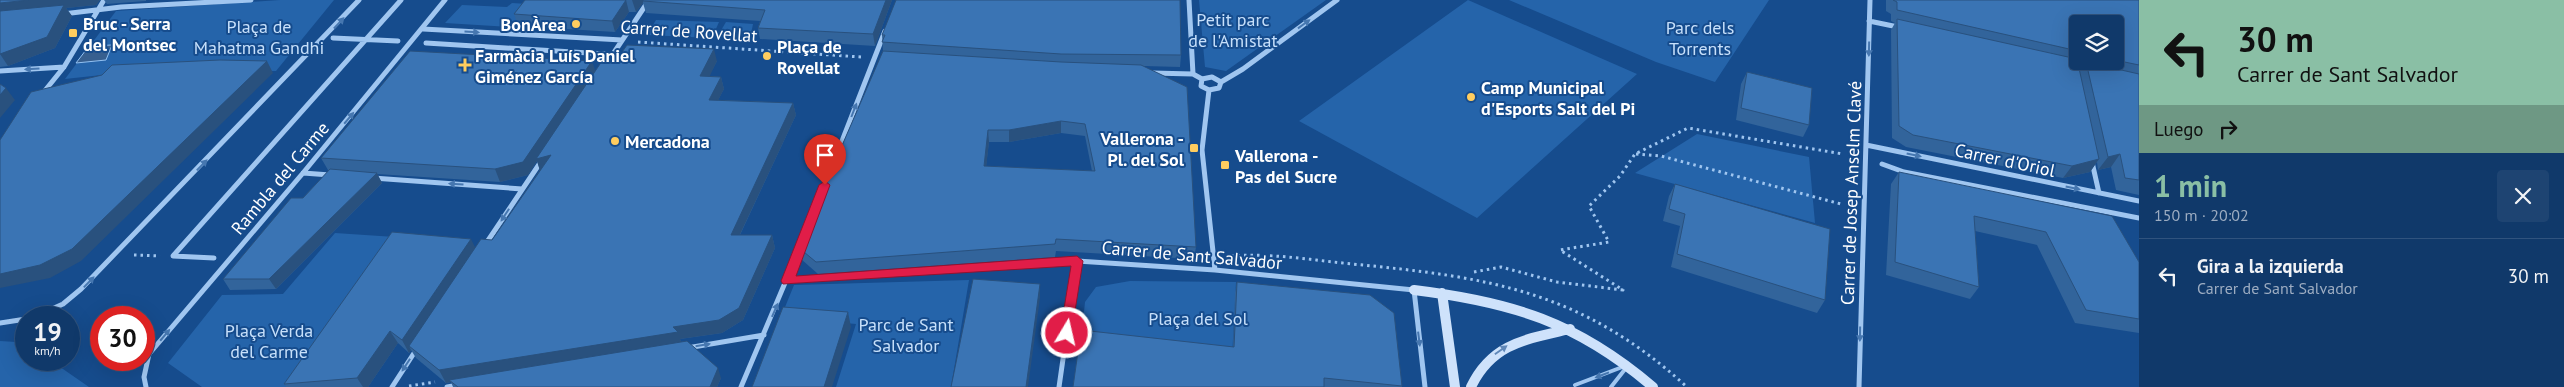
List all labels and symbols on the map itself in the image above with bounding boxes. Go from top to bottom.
park label: Petit parc de l'Amistat [1188,8,1278,52]
place label: Bruc - Serra del Montsec [83,12,176,56]
place label: BonÀrea [501,13,566,36]
park label: Plaça de Mahatma Gandhi [194,15,324,59]
street label: Carrer de Rovellat [620,15,758,47]
park label: Parc dels Torrents [1666,16,1734,60]
one-way arrow [333,17,345,29]
marker: BonÀrea [570,18,582,30]
one-way arrow [1297,19,1310,30]
marker: Bruc - Serra del Montsec [67,27,79,39]
one-way arrow [464,28,480,36]
place label: Plaça de Rovellat [777,35,842,79]
one-way arrow [1864,41,1872,57]
place label: Farmàcia Luís Daniel Giménez García [475,44,635,88]
marker: Plaça de Rovellat [761,50,773,62]
marker: Farmàcia Luís Daniel Giménez García [459,59,471,71]
one-way arrow [24,65,40,73]
place label: Camp Municipal d'Esports Salt del Pi [1481,76,1635,120]
street label: Carrer de Josep Anselm Clavé [1836,81,1866,305]
marker: Camp Municipal d'Esports Salt del Pi [1465,91,1477,103]
one-way arrow [851,103,858,118]
one-way arrow [344,111,355,124]
street label: Rambla del Carme [226,117,334,239]
place label: Vallerona - Pl. del Sol [1100,127,1185,171]
place label: Mercadona [625,130,710,153]
pin [804,134,846,185]
marker: Mercadona [609,135,621,147]
street label: Carrer d'Oriol [1953,138,2058,182]
marker: Vallerona - Pl. del Sol [1188,142,1200,154]
place label: Vallerona - Pas del Sucre [1234,144,1337,188]
one-way arrow [1907,151,1922,159]
one-way arrow [196,159,208,171]
marker: Vallerona - Pas del Sucre [1219,159,1231,171]
one-way arrow [448,180,464,188]
one-way arrow [2066,184,2081,192]
one-way arrow [500,208,510,222]
street label: Carrer de Sant Salvador [1101,236,1283,274]
one-way arrow [82,276,94,288]
one-way arrow [771,303,779,317]
speed limit sign: 30 [90,306,155,371]
position arrow [1040,306,1092,358]
park label: Plaça del Sol [1148,307,1248,330]
park label: Parc de Sant Salvador [858,313,954,357]
park label: Plaça Verda del Carme [225,319,313,363]
one-way arrow [1856,326,1864,342]
one-way arrow [160,329,171,342]
one-way arrow [1415,331,1423,347]
one-way arrow [695,341,711,349]
one-way arrow [1494,345,1508,355]
one-way arrow [401,359,411,372]
one-way arrow [1594,371,1609,379]

